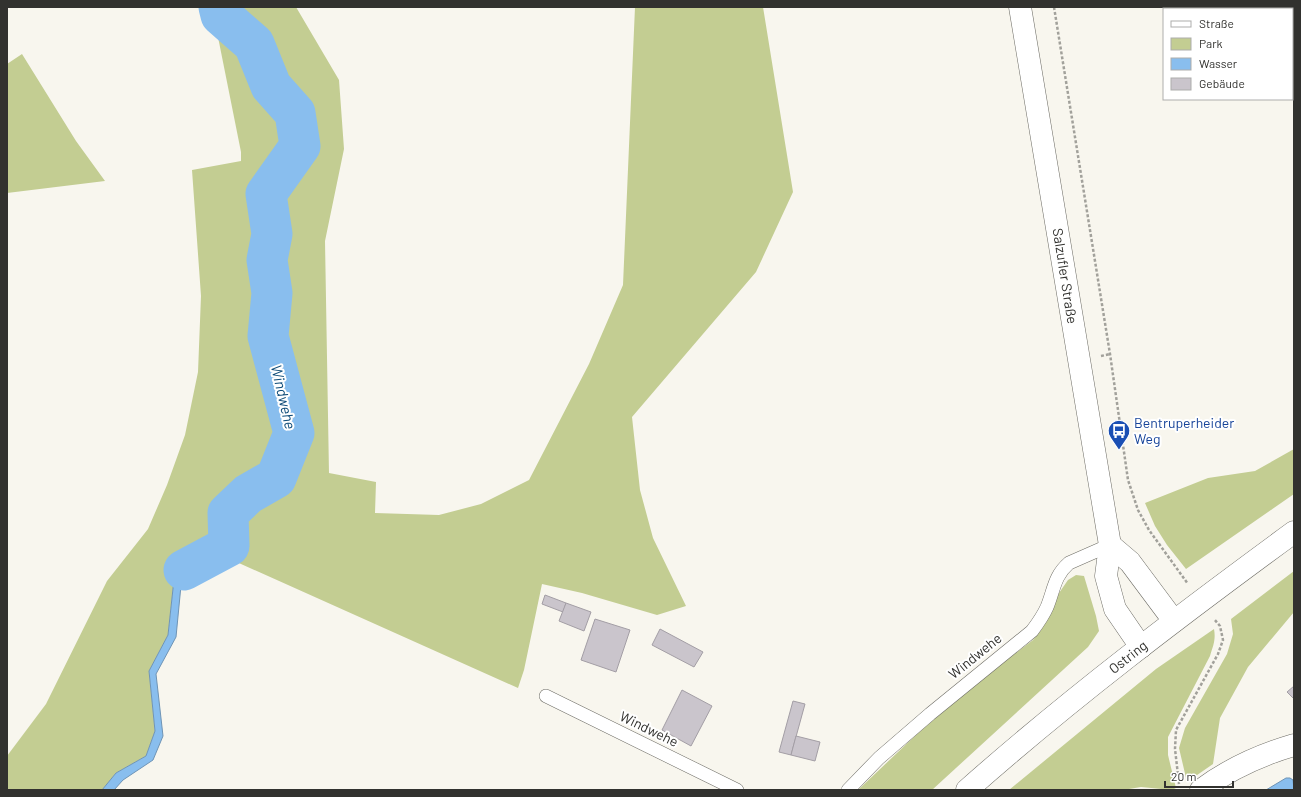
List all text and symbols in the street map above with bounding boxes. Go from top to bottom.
legend [1163,8,1293,100]
text: Straße [1199,16,1234,30]
text: Park [1199,36,1223,50]
text: Wasser [1199,56,1238,70]
text: Gebäude [1199,76,1245,90]
street label: Salzufler Straße [1050,227,1081,325]
water label: Windwehe [268,363,300,431]
place label: Bentruperheider Weg [1134,414,1234,447]
bus stop icon: Bentruperheider Weg [1106,418,1132,451]
street label: Windwehe [945,629,1005,682]
street label: Ostring [1105,636,1150,677]
street label: Windwehe [617,707,681,750]
scale bar [1165,763,1233,789]
text: 20 m [1171,769,1197,783]

